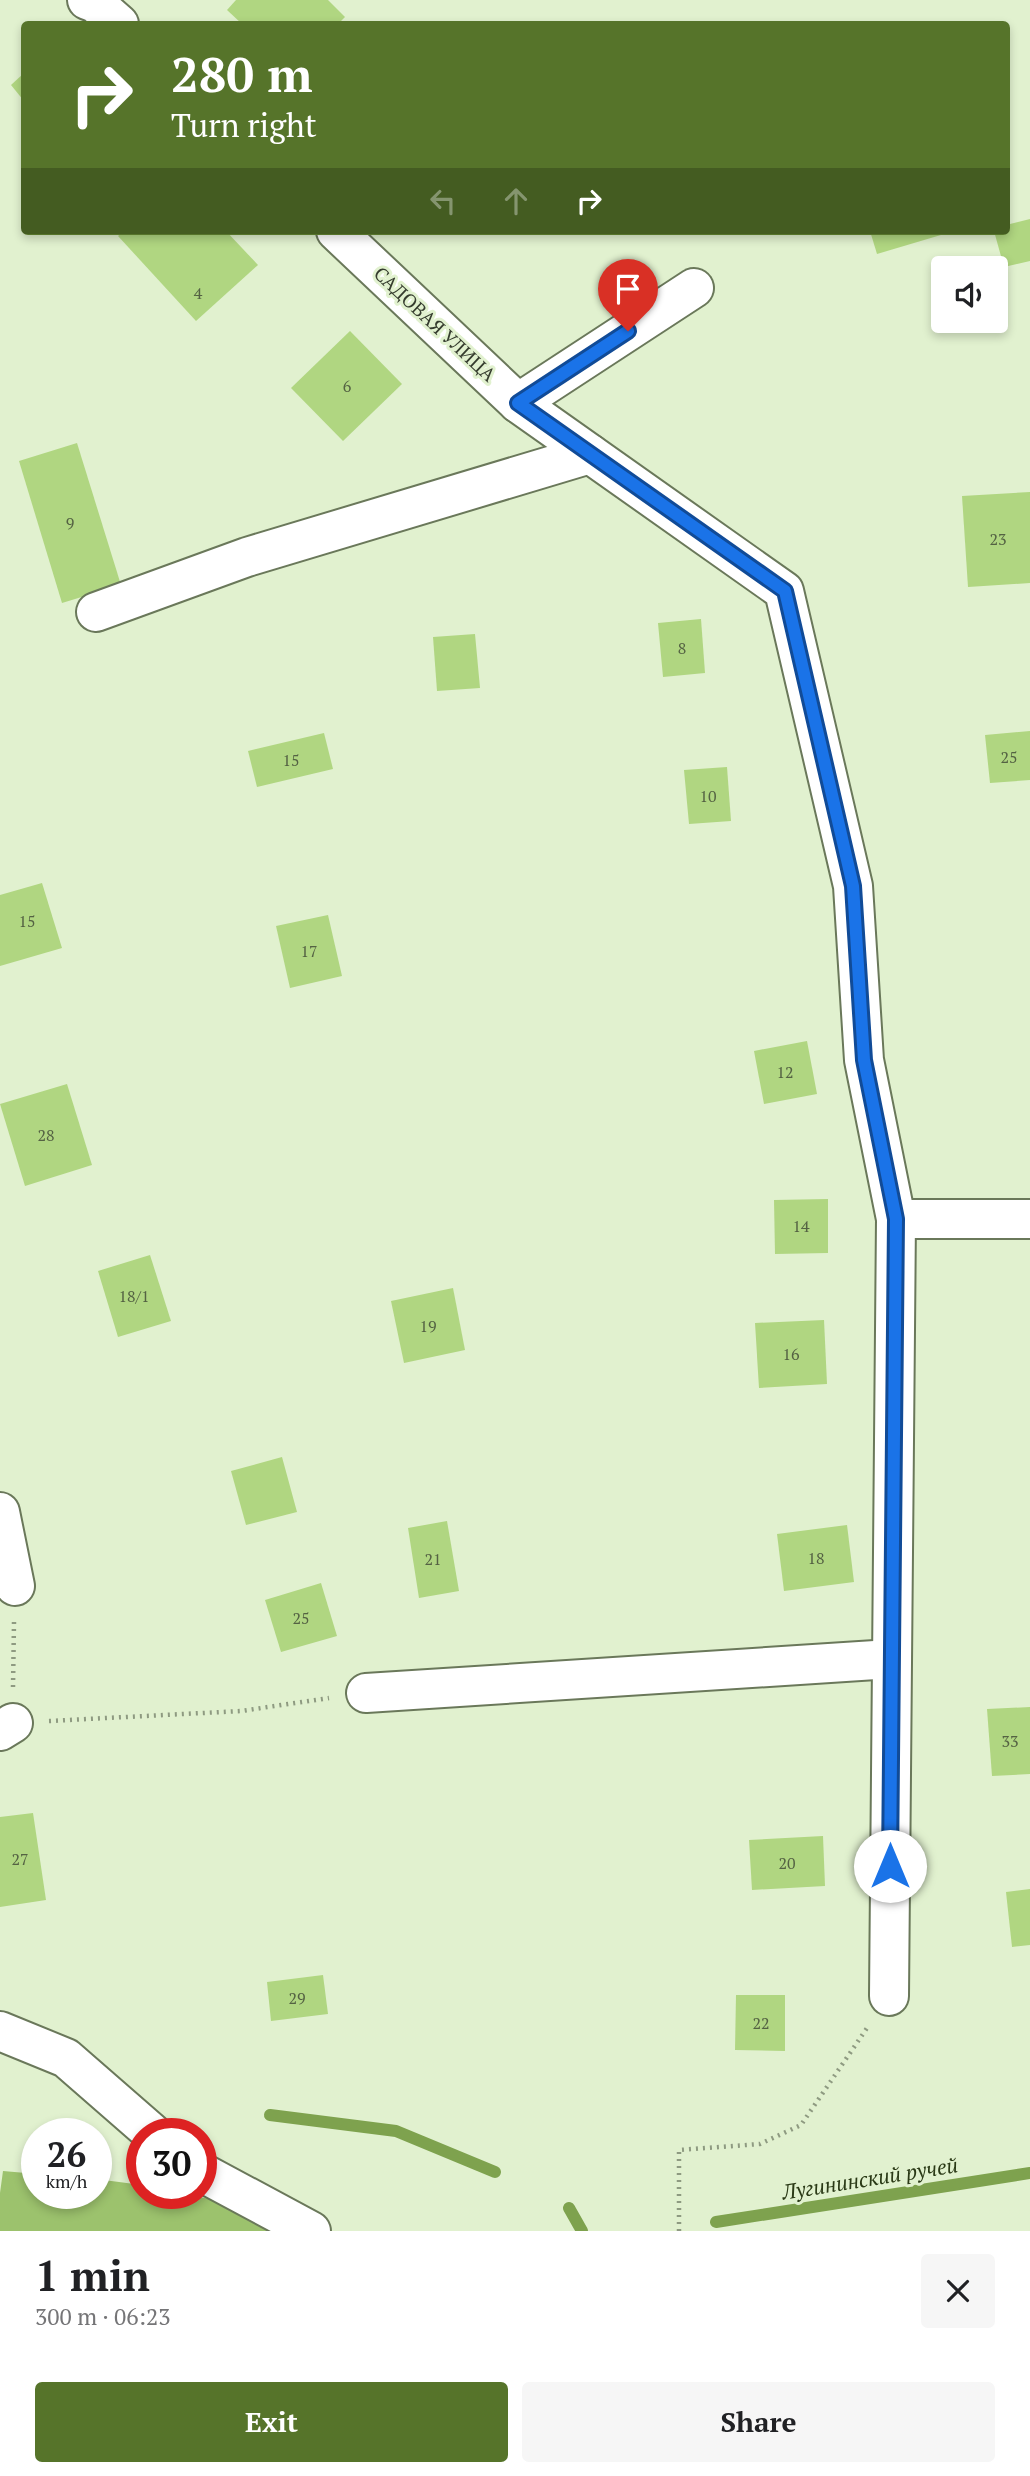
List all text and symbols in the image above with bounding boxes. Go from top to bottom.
text: 280 m [171,41,313,106]
icon: right [56,49,147,140]
text: Turn right [171,104,317,146]
icon: left [424,182,462,220]
icon: ahead [497,182,535,220]
icon: right [570,182,608,220]
map controls [931,256,1008,333]
button: sound [931,256,1008,333]
pin [598,259,658,331]
street label: САДОВАЯ УЛИЦА [369,261,502,387]
icon: arrive [609,270,647,308]
house number: 4 [194,282,203,304]
house number: 6 [343,375,352,397]
house number: 9 [66,512,74,534]
house number: 23 [989,528,1007,550]
house number: 8 [678,637,686,659]
house number: 25 [1000,746,1018,768]
house number: 15 [282,749,300,771]
house number: 10 [699,785,717,807]
house number: 15 [18,910,36,932]
house number: 17 [300,940,318,962]
house number: 12 [776,1061,794,1083]
house number: 28 [37,1124,55,1146]
house number: 14 [792,1215,810,1237]
house number: 18/1 [118,1285,150,1307]
house number: 19 [419,1315,437,1337]
house number: 16 [782,1343,800,1365]
house number: 18 [807,1547,825,1569]
house number: 21 [424,1548,442,1570]
house number: 25 [292,1607,310,1629]
house number: 33 [1001,1730,1019,1752]
position arrow [853,1829,927,1903]
house number: 27 [11,1848,29,1870]
house number: 20 [778,1852,796,1874]
house number: 29 [288,1987,306,2009]
house number: 22 [752,2012,770,2034]
speed limit sign: 30 [126,2118,217,2209]
text: 26 [47,2131,86,2177]
water label: Лугининский ручей [779,2150,960,2206]
text: km/h [46,2169,87,2193]
text: 1 min [35,2247,150,2303]
button: close [921,2254,995,2328]
text: 300 m · 06:23 [35,2301,170,2332]
button: Exit [35,2382,508,2462]
button: Share [522,2382,995,2462]

